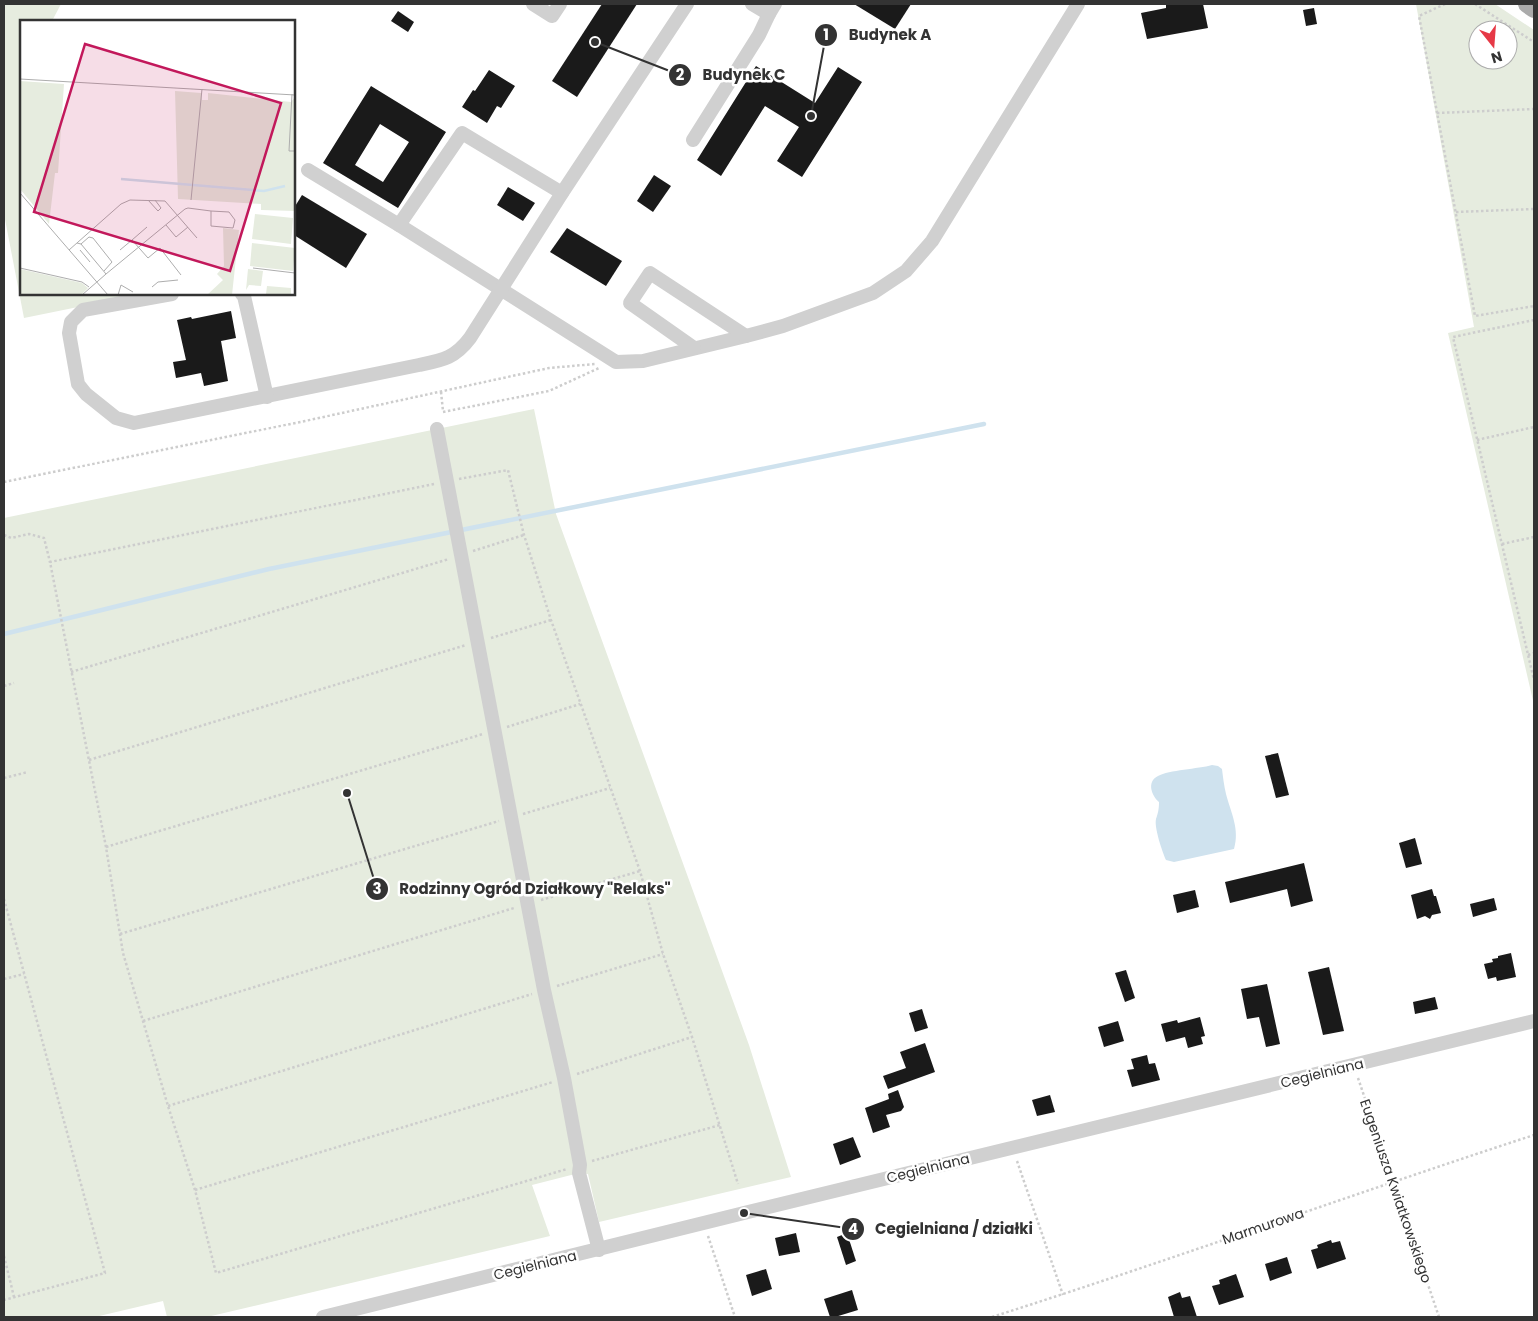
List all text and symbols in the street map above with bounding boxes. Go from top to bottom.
inset map [20,20,295,295]
callout: Budynek A [814,20,941,50]
north arrow [1468,20,1518,70]
text: 1 [823,24,829,45]
text: Budynek A [849,24,931,45]
text: N [1489,46,1505,69]
callout: Budynek C [667,60,795,90]
text: 2 [676,64,685,85]
text: Budynek C [703,64,785,85]
callout: Rodzinny Ogród Działkowy "Relaks" [364,874,681,904]
text: 3 [372,878,382,899]
text: Rodzinny Ogród Działkowy "Relaks" [399,878,671,899]
street label: Cegielniana [1278,1053,1366,1093]
street label: Eugeniusza Kwiatkowskiego [1355,1096,1437,1286]
street label: Cegielniana [884,1148,972,1188]
street label: Marmurowa [1219,1203,1307,1249]
callout: Cegielniana / działki [840,1214,1043,1244]
text: 4 [848,1218,858,1239]
text: Cegielniana / działki [875,1218,1033,1239]
street label: Cegielniana [491,1245,579,1285]

